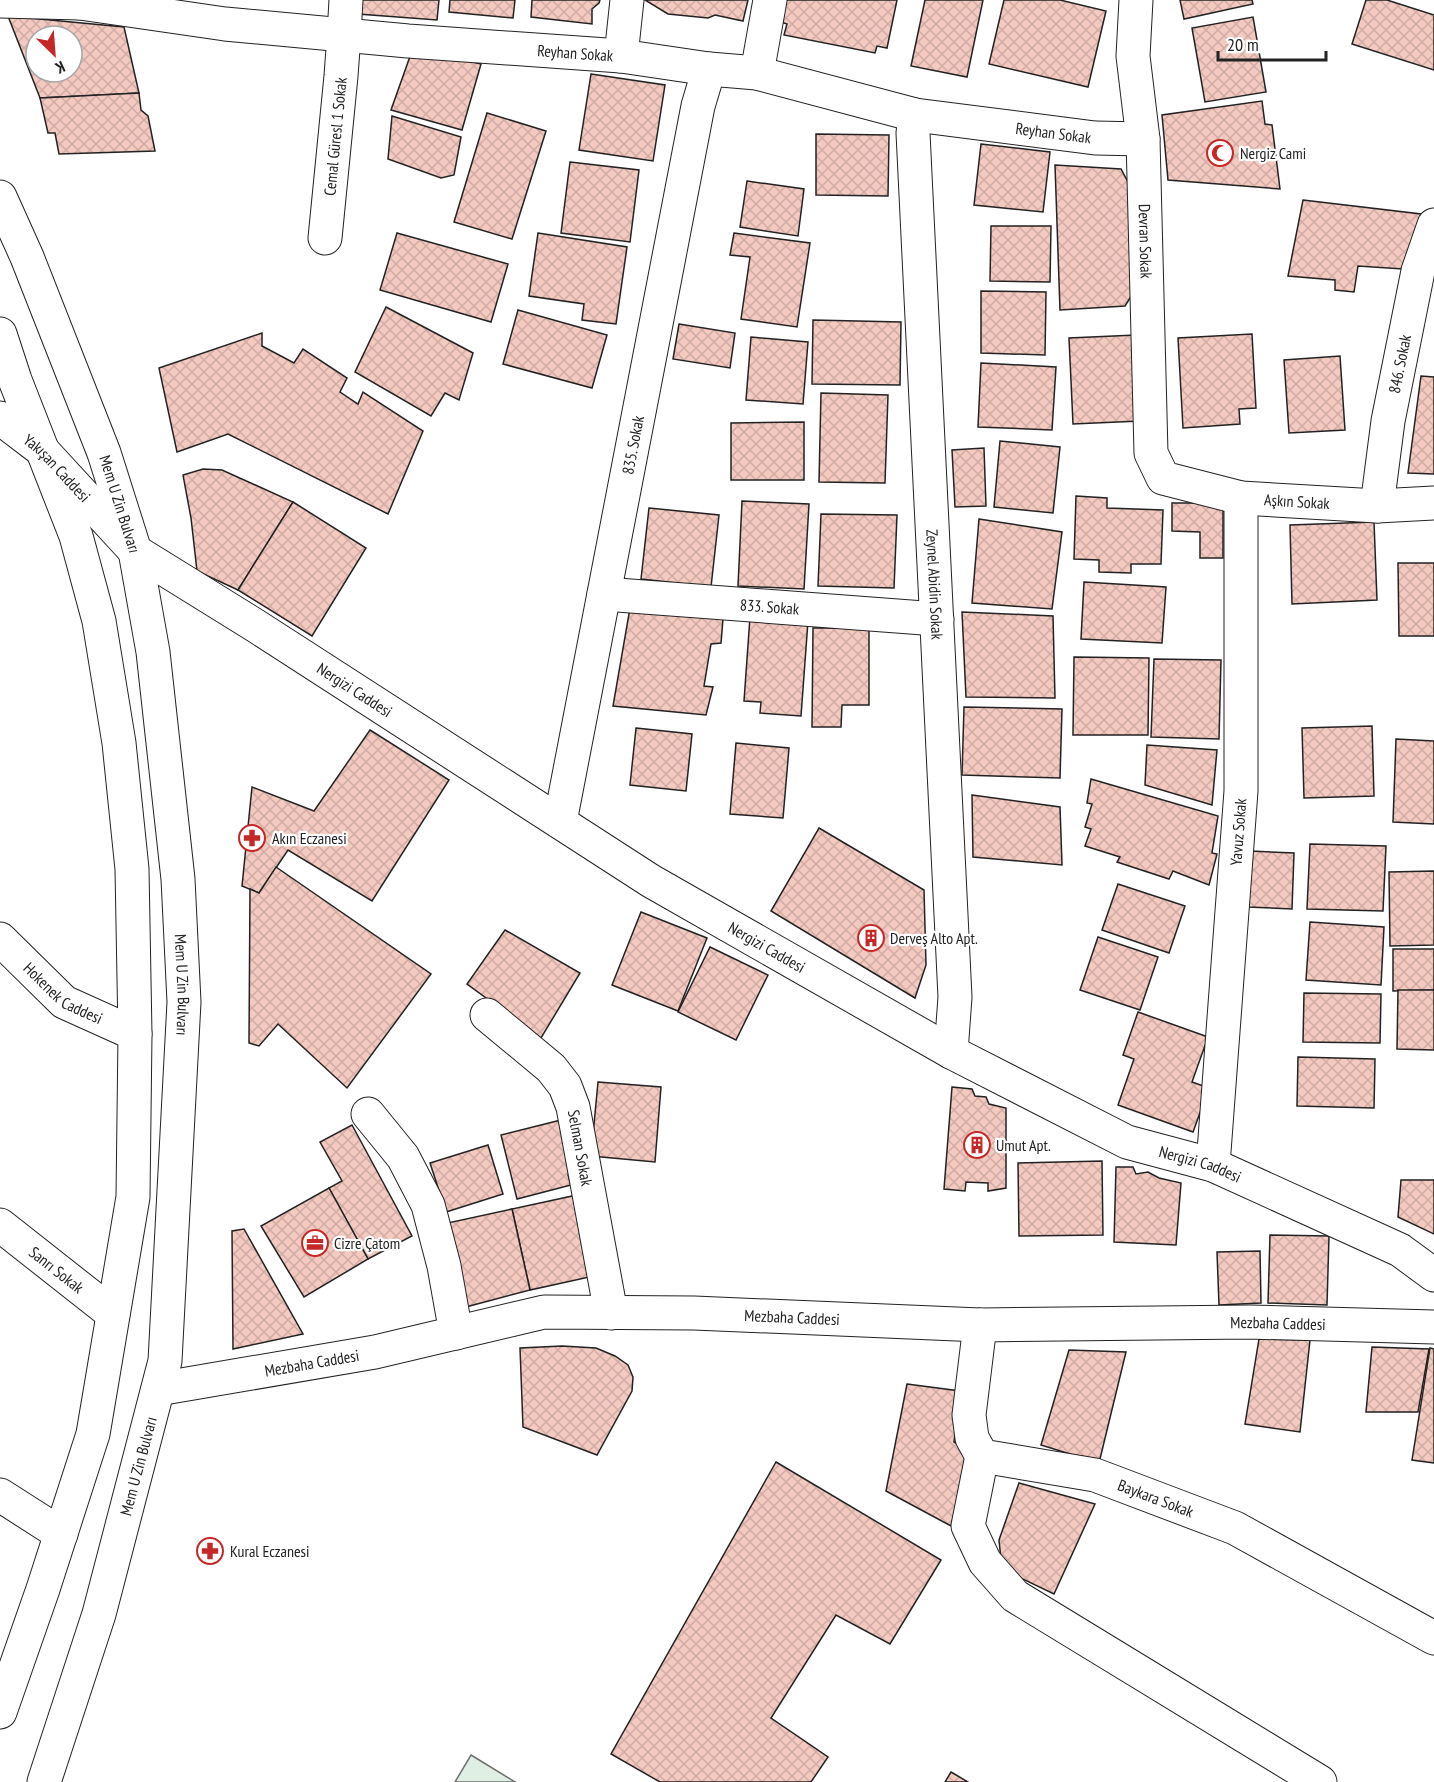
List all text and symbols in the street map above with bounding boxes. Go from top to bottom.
north arrow [24,24,84,84]
scale bar [1218,24,1326,62]
text: 20 m [1227,33,1259,56]
street label: Reyhan Sokak [537,40,615,65]
text: K [52,57,68,79]
street label: Cemal Güresl 1 Sokak [319,75,351,197]
street label: Reyhan Sokak [1014,118,1093,148]
mosque icon: Nergiz Cami [1205,138,1235,168]
place label: Nergiz Cami [1240,143,1306,163]
street label: Devran Sokak [1135,204,1157,280]
street label: 846. Sokak [1384,332,1415,395]
street label: 835. Sokak [617,413,648,476]
street label: Yakışan Caddesi [20,430,95,506]
street label: Mem U Zin Bulvarı [95,453,145,554]
street label: Aşkın Sokak [1263,489,1331,513]
street label: Zeynel Abidin Sokak [922,529,948,641]
street label: 833. Sokak [739,594,801,619]
street label: Nergizi Caddesi [313,658,396,721]
street label: Yavuz Sokak [1225,797,1250,866]
pharmacy icon: Akın Eczanesi [237,823,267,853]
place label: Akın Eczanesi [272,828,347,848]
street label: Nergizi Caddesi [725,917,809,977]
building icon: Derveş Alto Apt. [856,923,886,953]
place label: Derveş Alto Apt. [890,928,978,948]
street label: Mem U Zin Bulvarı [171,933,194,1036]
street label: Hokenek Caddesi [19,958,106,1028]
street label: Selman Sokak [564,1108,598,1188]
building icon: Umut Apt. [962,1130,992,1160]
place label: Umut Apt. [996,1135,1051,1155]
street label: Nergizi Caddesi [1157,1141,1245,1187]
office icon: Cizre Çatom [300,1228,330,1258]
place label: Cizre Çatom [334,1233,400,1253]
street label: Sanrı Sokak [25,1242,89,1298]
street label: Mezbaha Caddesi [744,1305,840,1329]
street label: Mezbaha Caddesi [1230,1312,1326,1334]
street label: Mezbaha Caddesi [263,1345,361,1381]
street label: Mem U Zin Bulvarı [115,1414,161,1518]
street label: Baykara Sokak [1115,1475,1197,1522]
pharmacy icon: Kural Eczanesi [195,1536,225,1566]
place label: Kural Eczanesi [230,1541,309,1561]

